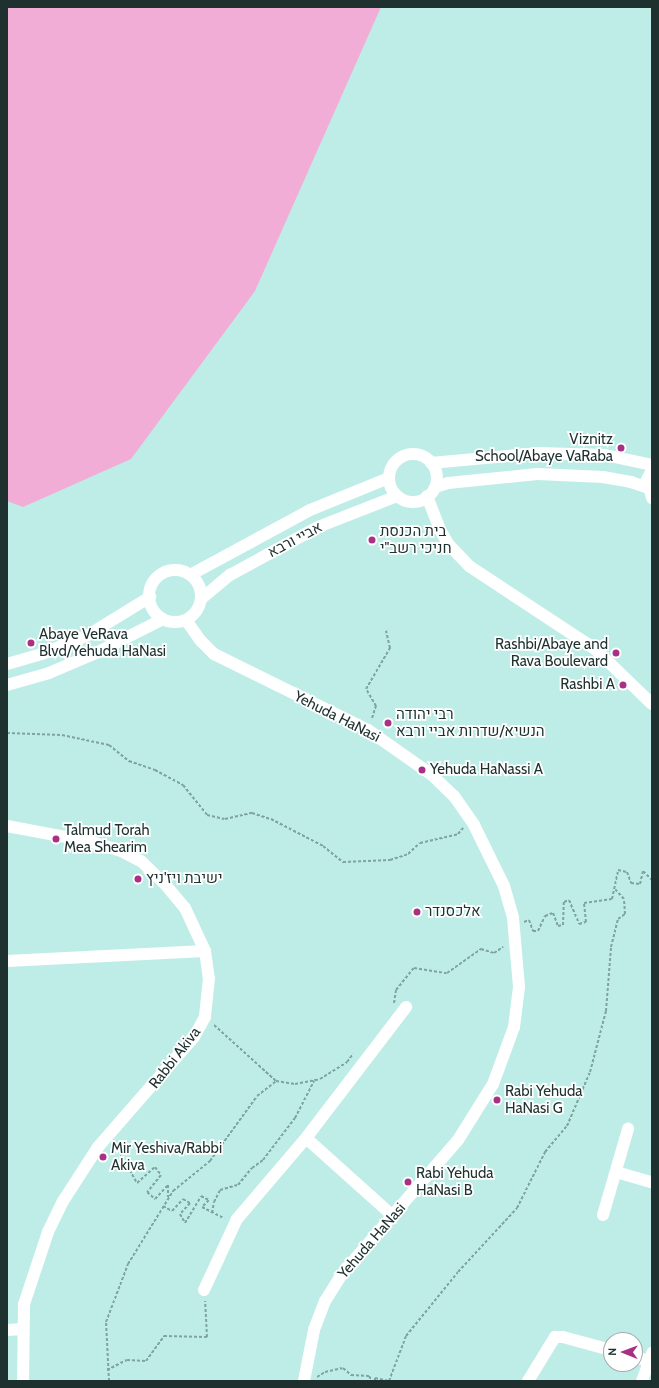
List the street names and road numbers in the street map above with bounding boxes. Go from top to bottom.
street label: אביי ורבא [265,518,325,562]
street label: Yehuda HaNasi [291,688,383,746]
street label: Rabbi Akiva [145,1024,205,1092]
street label: Yehuda HaNasi [334,1200,410,1282]

